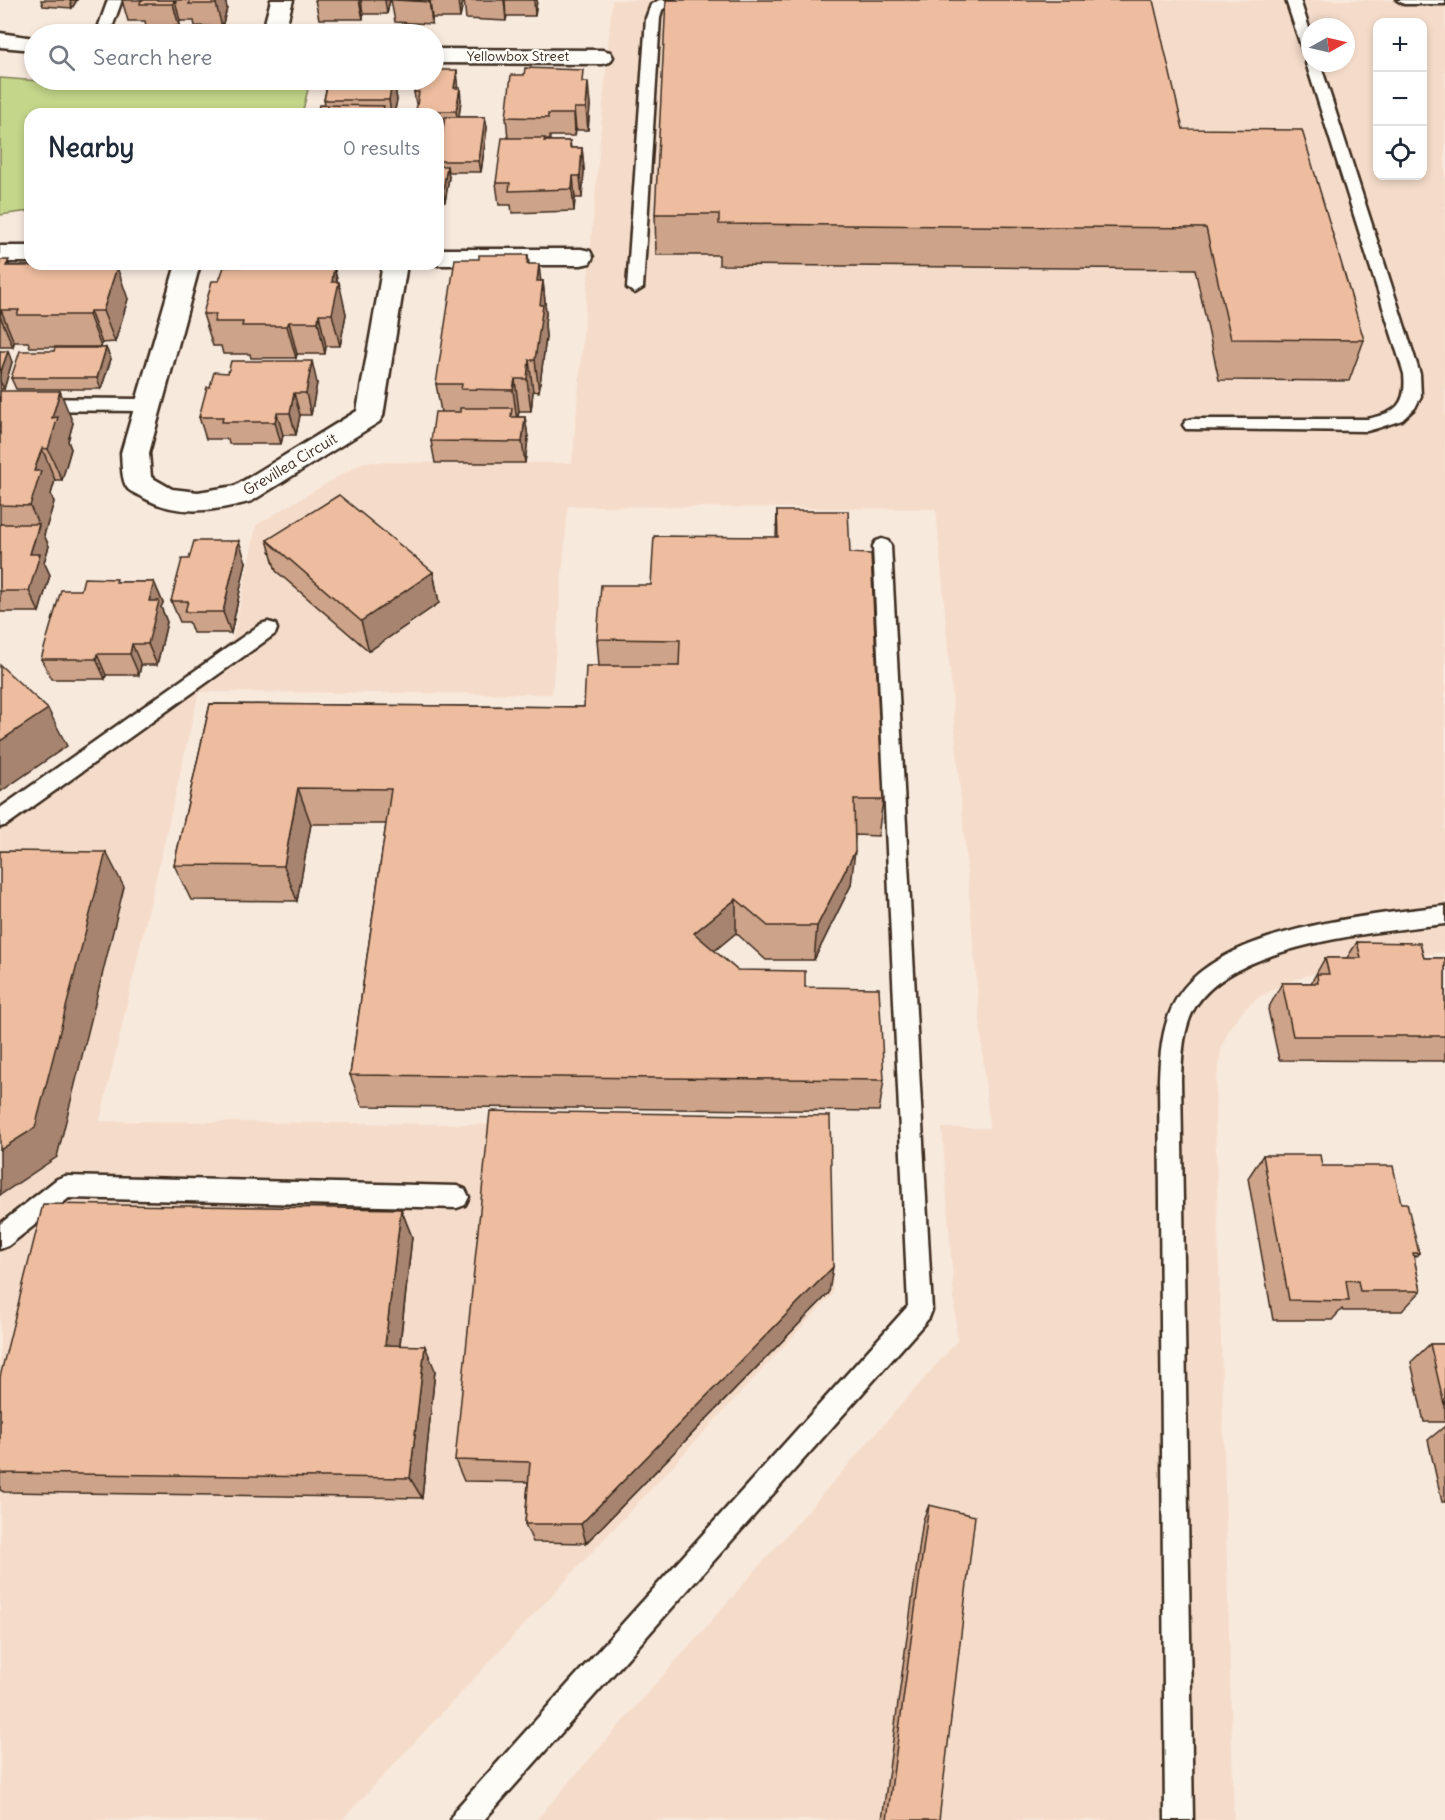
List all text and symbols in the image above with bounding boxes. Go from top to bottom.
north arrow [1301,18,1355,72]
map controls [1373,18,1427,180]
button: + [1373,18,1427,72]
search box [24,24,444,90]
icon: search [45,41,78,74]
text: Search here [93,43,212,71]
street label: Yellowbox Street [467,47,569,65]
button: − [1373,72,1427,126]
button: locate [1373,126,1427,180]
text: Nearby [48,131,134,164]
text: 0 results [343,135,420,160]
street label: Grevillea Circuit [240,429,340,499]

